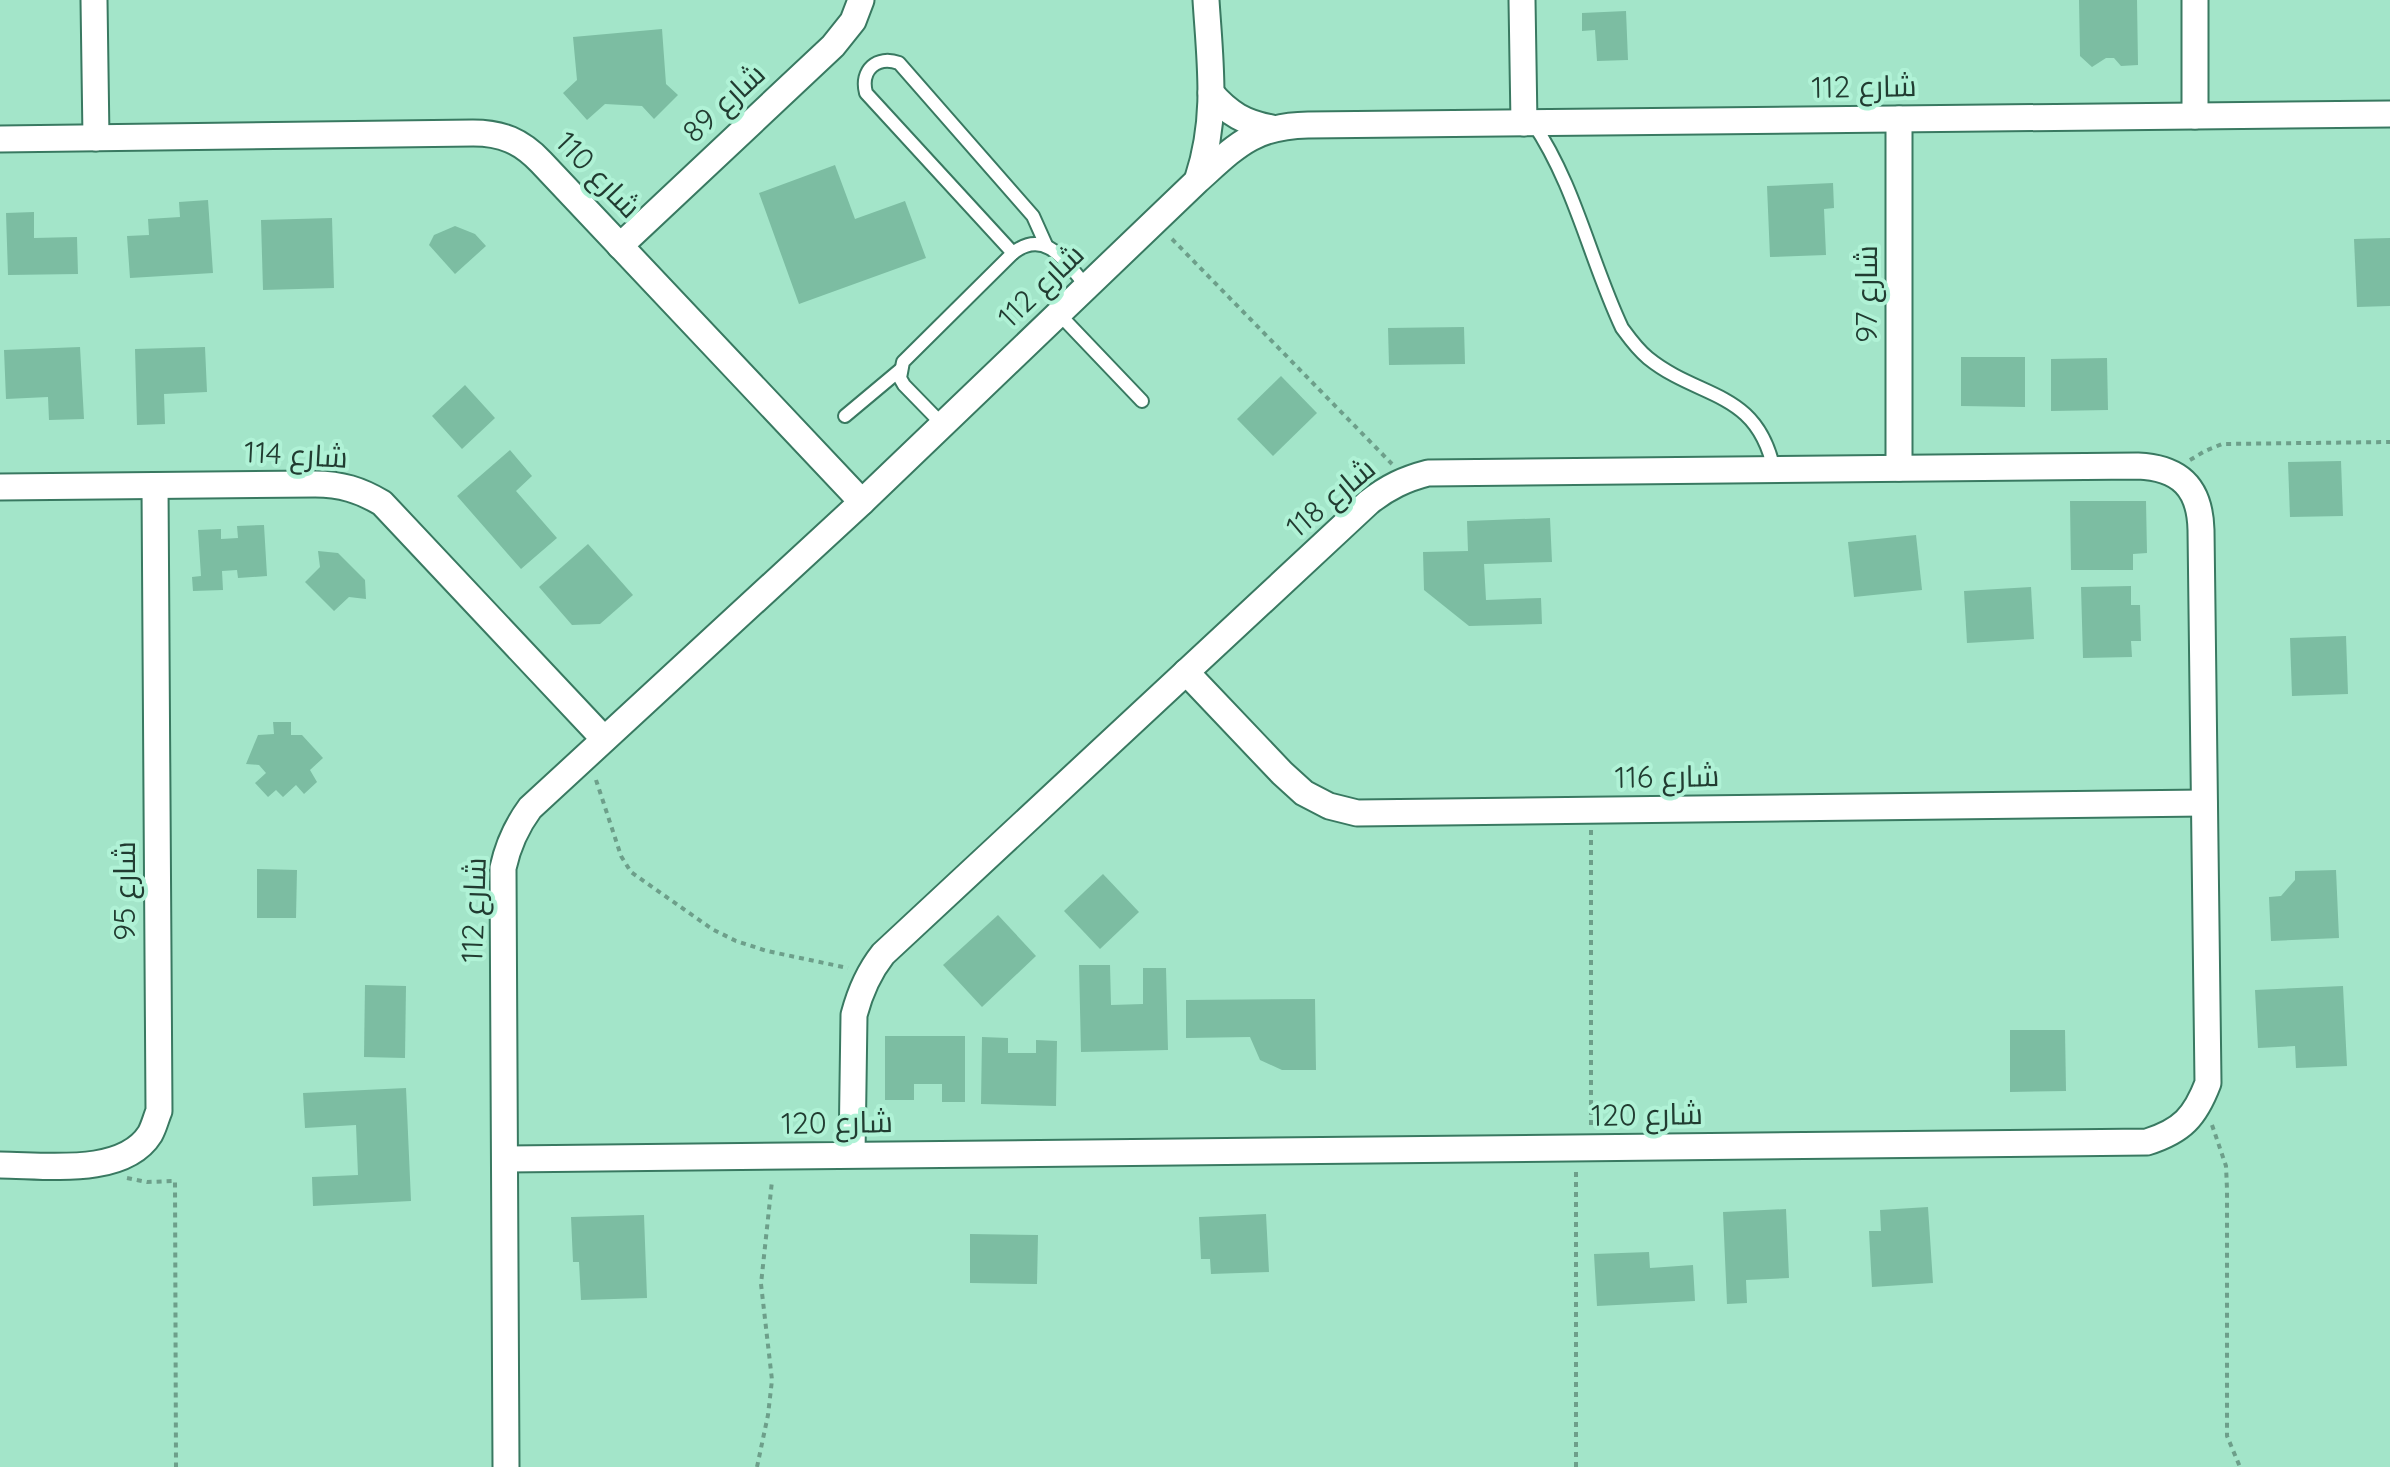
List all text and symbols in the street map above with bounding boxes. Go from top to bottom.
street label: شارع 89 [674,55,774,151]
street label: شارع 112 [1811,66,1917,108]
street label: شارع 110 [547,123,649,227]
street label: شارع 112 [989,235,1093,337]
street label: شارع 97 [1847,245,1887,343]
street label: شارع 114 [243,432,349,478]
street label: شارع 118 [1278,449,1384,547]
street label: شارع 116 [1614,756,1720,798]
street label: شارع 95 [105,841,145,941]
street label: شارع 112 [452,857,496,963]
street label: شارع 120 [1591,1094,1703,1136]
street label: شارع 120 [781,1102,893,1144]

